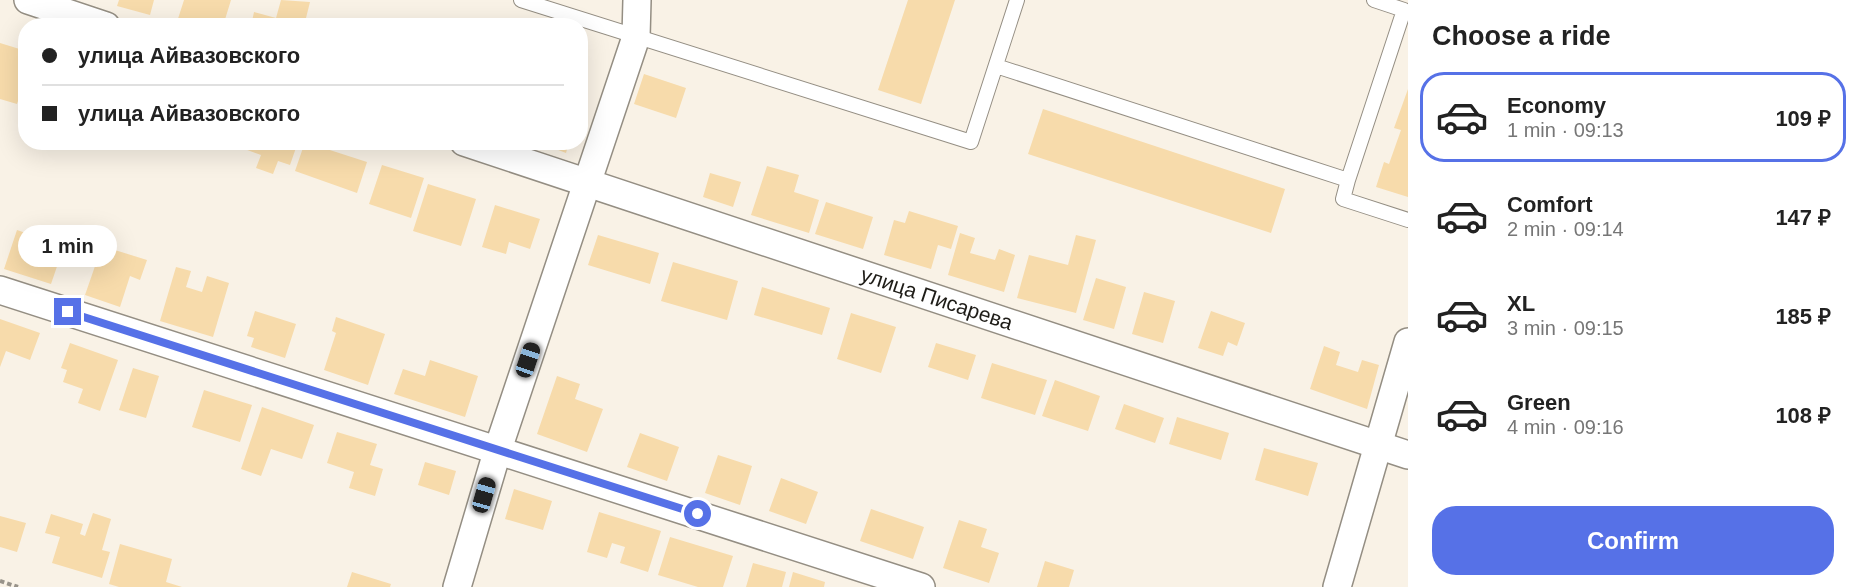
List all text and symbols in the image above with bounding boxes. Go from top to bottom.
text: Choose a ride [1432,21,1611,51]
text: улица Айвазовского [78,43,300,68]
icon: car [1435,90,1489,144]
text: Economy [1507,93,1606,118]
text: улица Айвазовского [78,101,300,126]
text: 109 ₽ [1775,106,1831,131]
text: 1 min · 09:13 [1507,119,1624,141]
icon: car [1435,189,1489,243]
text: Comfort [1507,192,1593,217]
text: 147 ₽ [1775,205,1831,230]
text: 2 min · 09:14 [1507,218,1624,240]
callout: 1 min [19,225,118,267]
text: 1 min [41,235,94,257]
street label: улица Писарева [858,262,1016,334]
icon: car [1435,288,1489,342]
text: XL [1507,291,1535,316]
route end [54,298,81,325]
text: 185 ₽ [1775,304,1831,329]
text: 3 min · 09:15 [1507,317,1624,339]
car [514,340,542,380]
icon: car [1435,387,1489,441]
text: Green [1507,390,1571,415]
text: 108 ₽ [1775,403,1831,428]
text: 4 min · 09:16 [1507,416,1624,438]
car [470,475,498,515]
route start [684,500,711,527]
button: Confirm [1432,506,1834,575]

